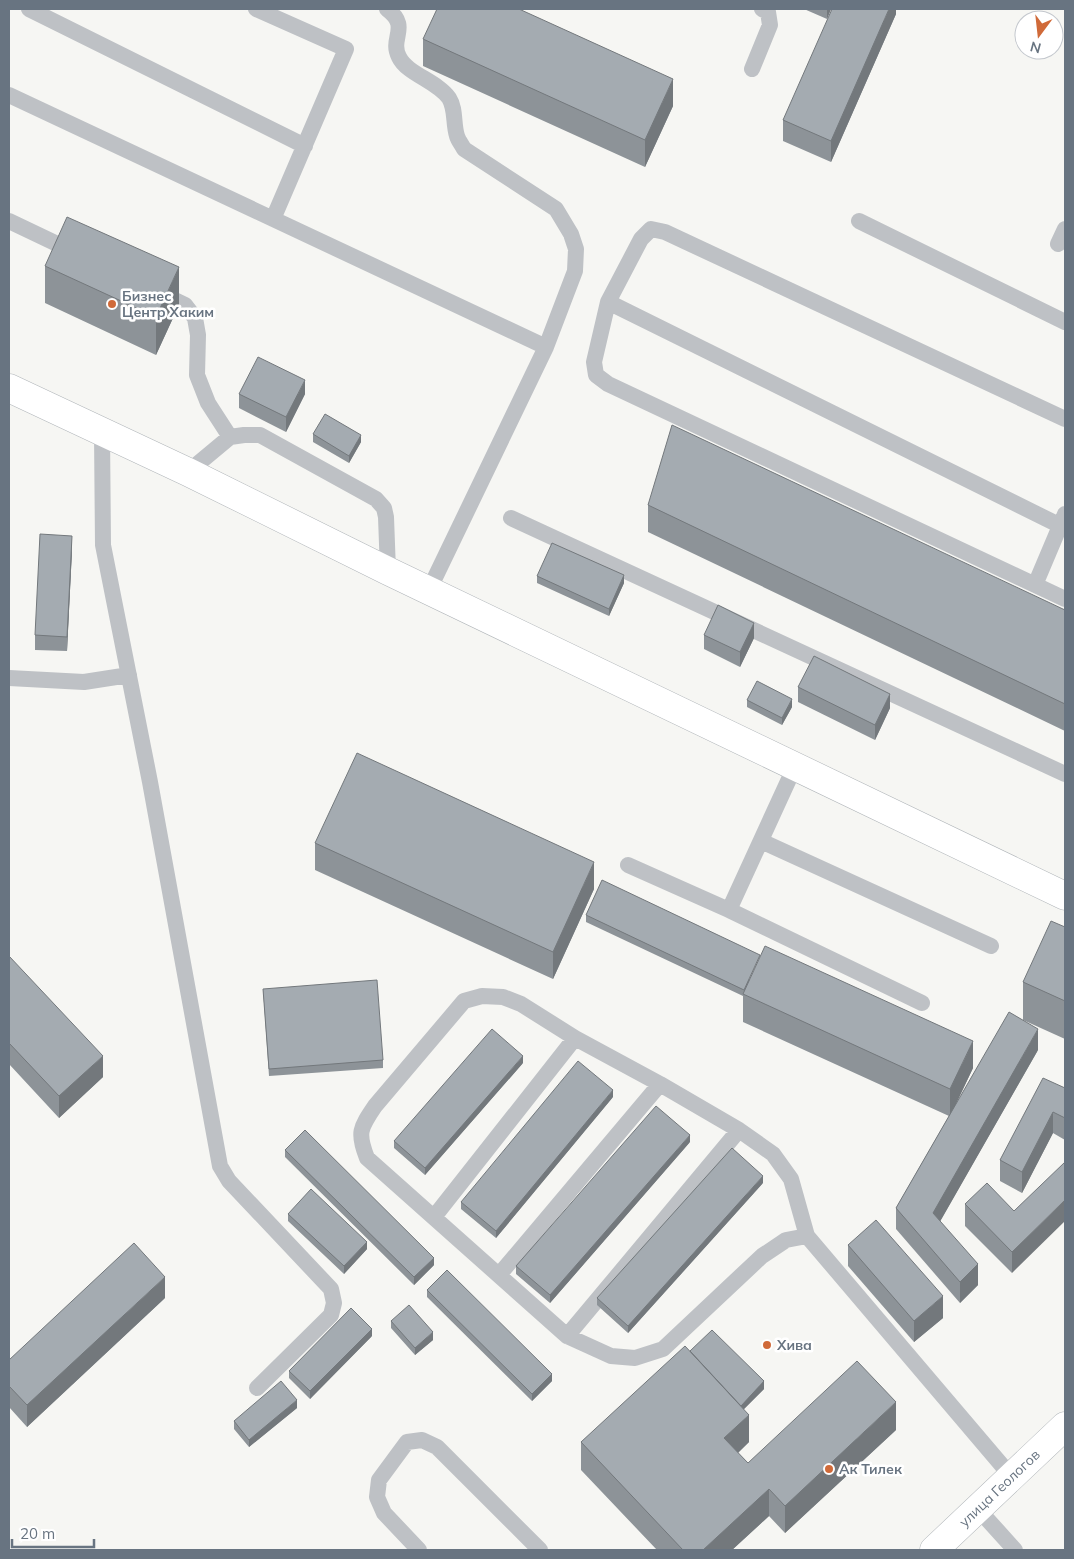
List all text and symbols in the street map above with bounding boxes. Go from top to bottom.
north arrow [1014,10,1064,60]
text: N [1028,37,1043,58]
place label: Бизнес Центр Хаким [122,287,214,321]
marker: Бизнес Центр Хаким [106,298,118,310]
place label: Хива [776,1336,812,1354]
marker: Хива [761,1339,773,1351]
street label: улица Геологов [955,1445,1044,1531]
place label: Ак Тилек [839,1460,903,1478]
marker: Ак Тилек [823,1463,835,1475]
scale bar [12,1516,95,1548]
text: 20 m [20,1524,55,1543]

